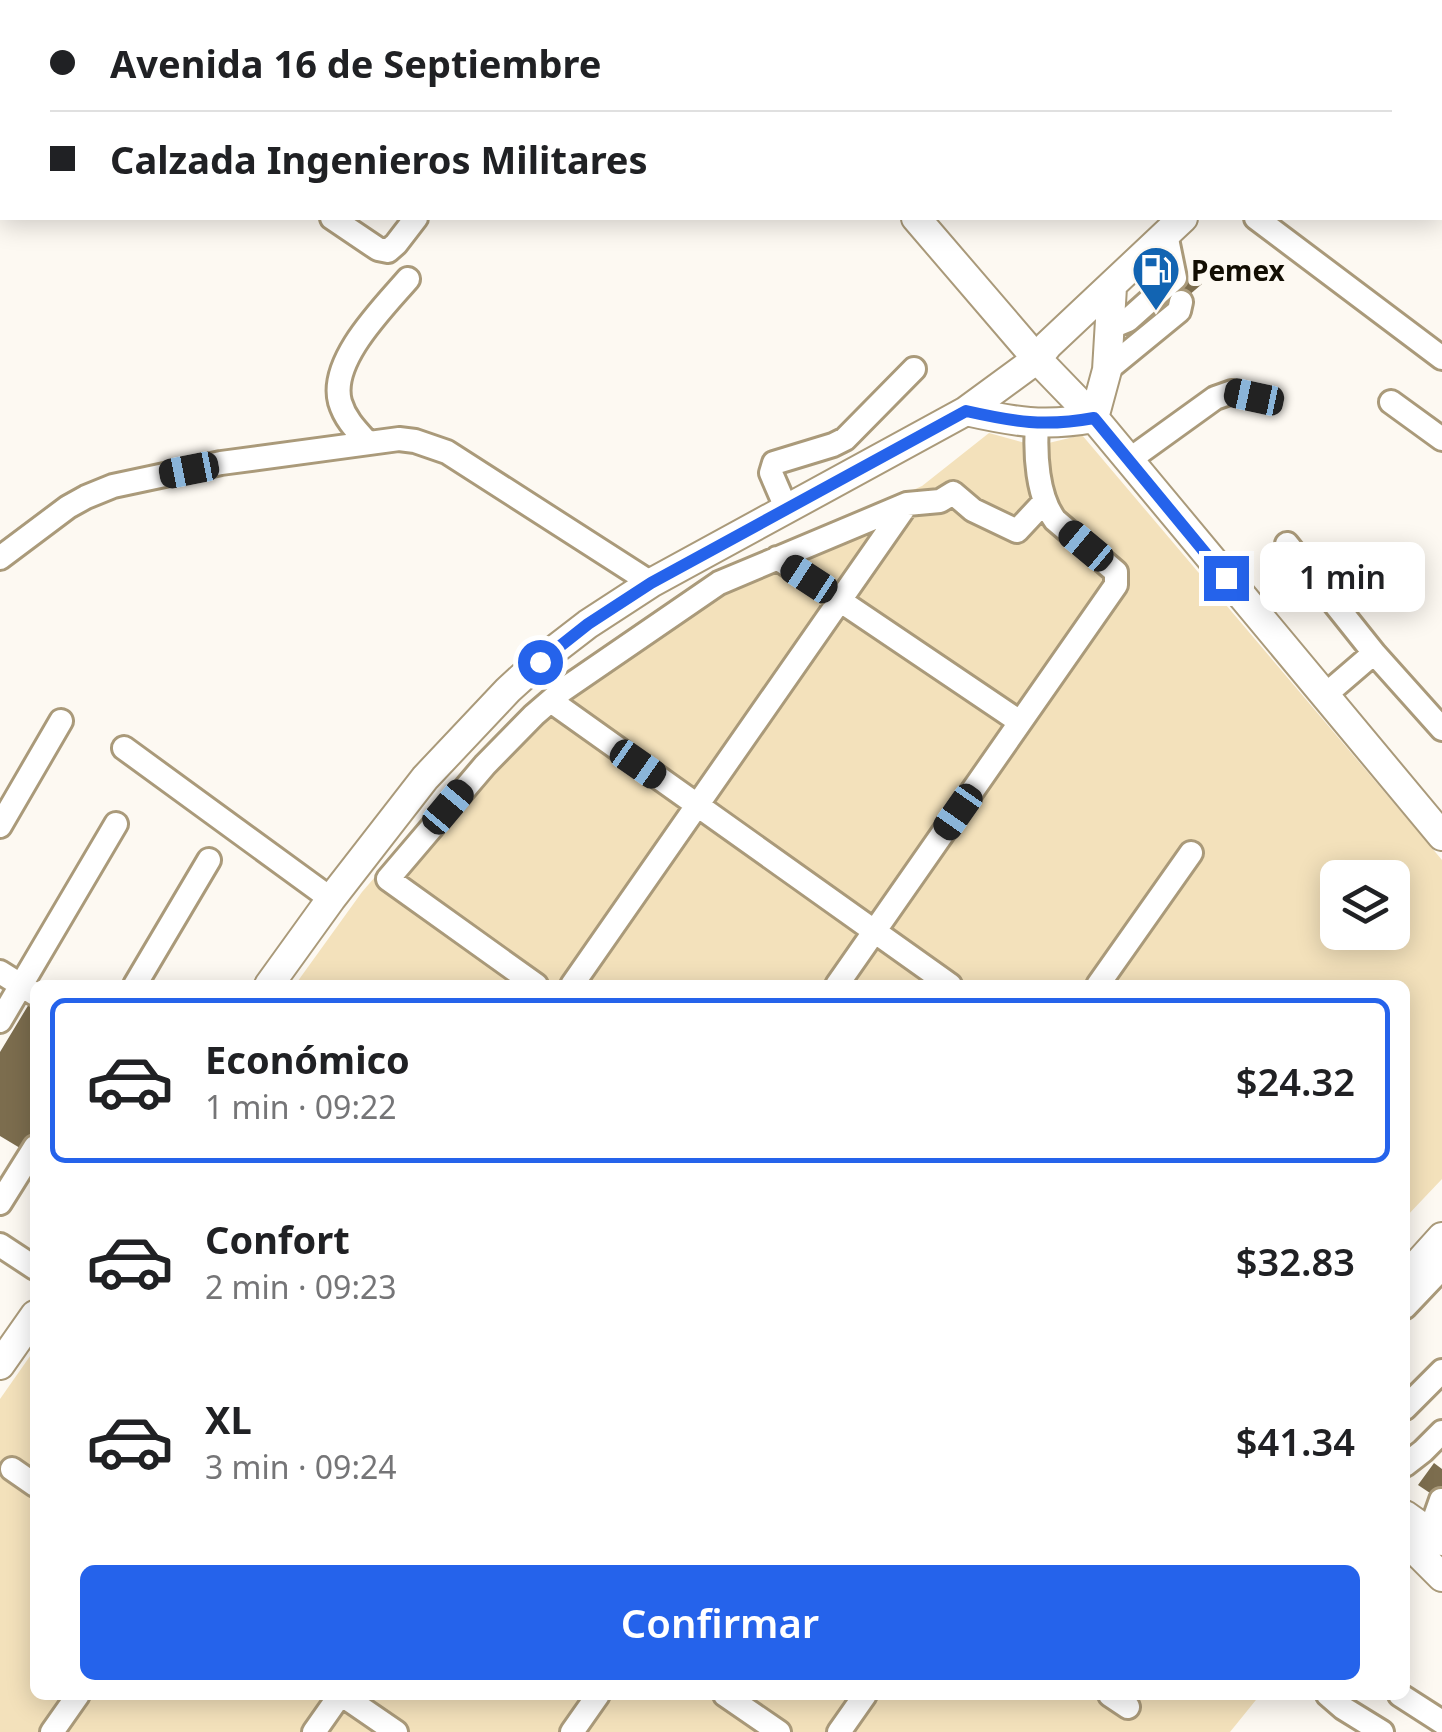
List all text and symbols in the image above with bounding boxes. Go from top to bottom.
text: Avenida 16 de Septiembre [110,37,602,89]
text: Calzada Ingenieros Militares [110,133,648,185]
fuel station icon: Pemex [1130,244,1182,312]
place label: Pemex [1191,251,1286,289]
car [1222,376,1286,418]
car [157,450,221,490]
car [1053,515,1119,577]
callout: 1 min [1261,543,1426,613]
car [776,550,842,608]
text: 1 min [1299,555,1386,598]
route end [1204,556,1249,601]
route start [518,640,563,685]
car [605,735,671,793]
car [417,774,479,840]
car [929,779,987,845]
map controls [1320,860,1410,950]
button: layers [1320,860,1410,950]
text: Económico [205,1033,410,1085]
icon: car [85,1036,175,1126]
text: $24.32 [1236,1055,1355,1107]
text: 1 min · 09:22 [205,1085,397,1128]
text: Confort [205,1213,350,1265]
icon: car [85,1216,175,1306]
text: $32.83 [1236,1235,1355,1287]
text: 2 min · 09:23 [205,1265,397,1308]
text: XL [205,1393,252,1445]
icon: car [85,1396,175,1486]
text: $41.34 [1236,1415,1355,1467]
text: 3 min · 09:24 [205,1445,397,1488]
button: Confirmar [80,1565,1360,1680]

